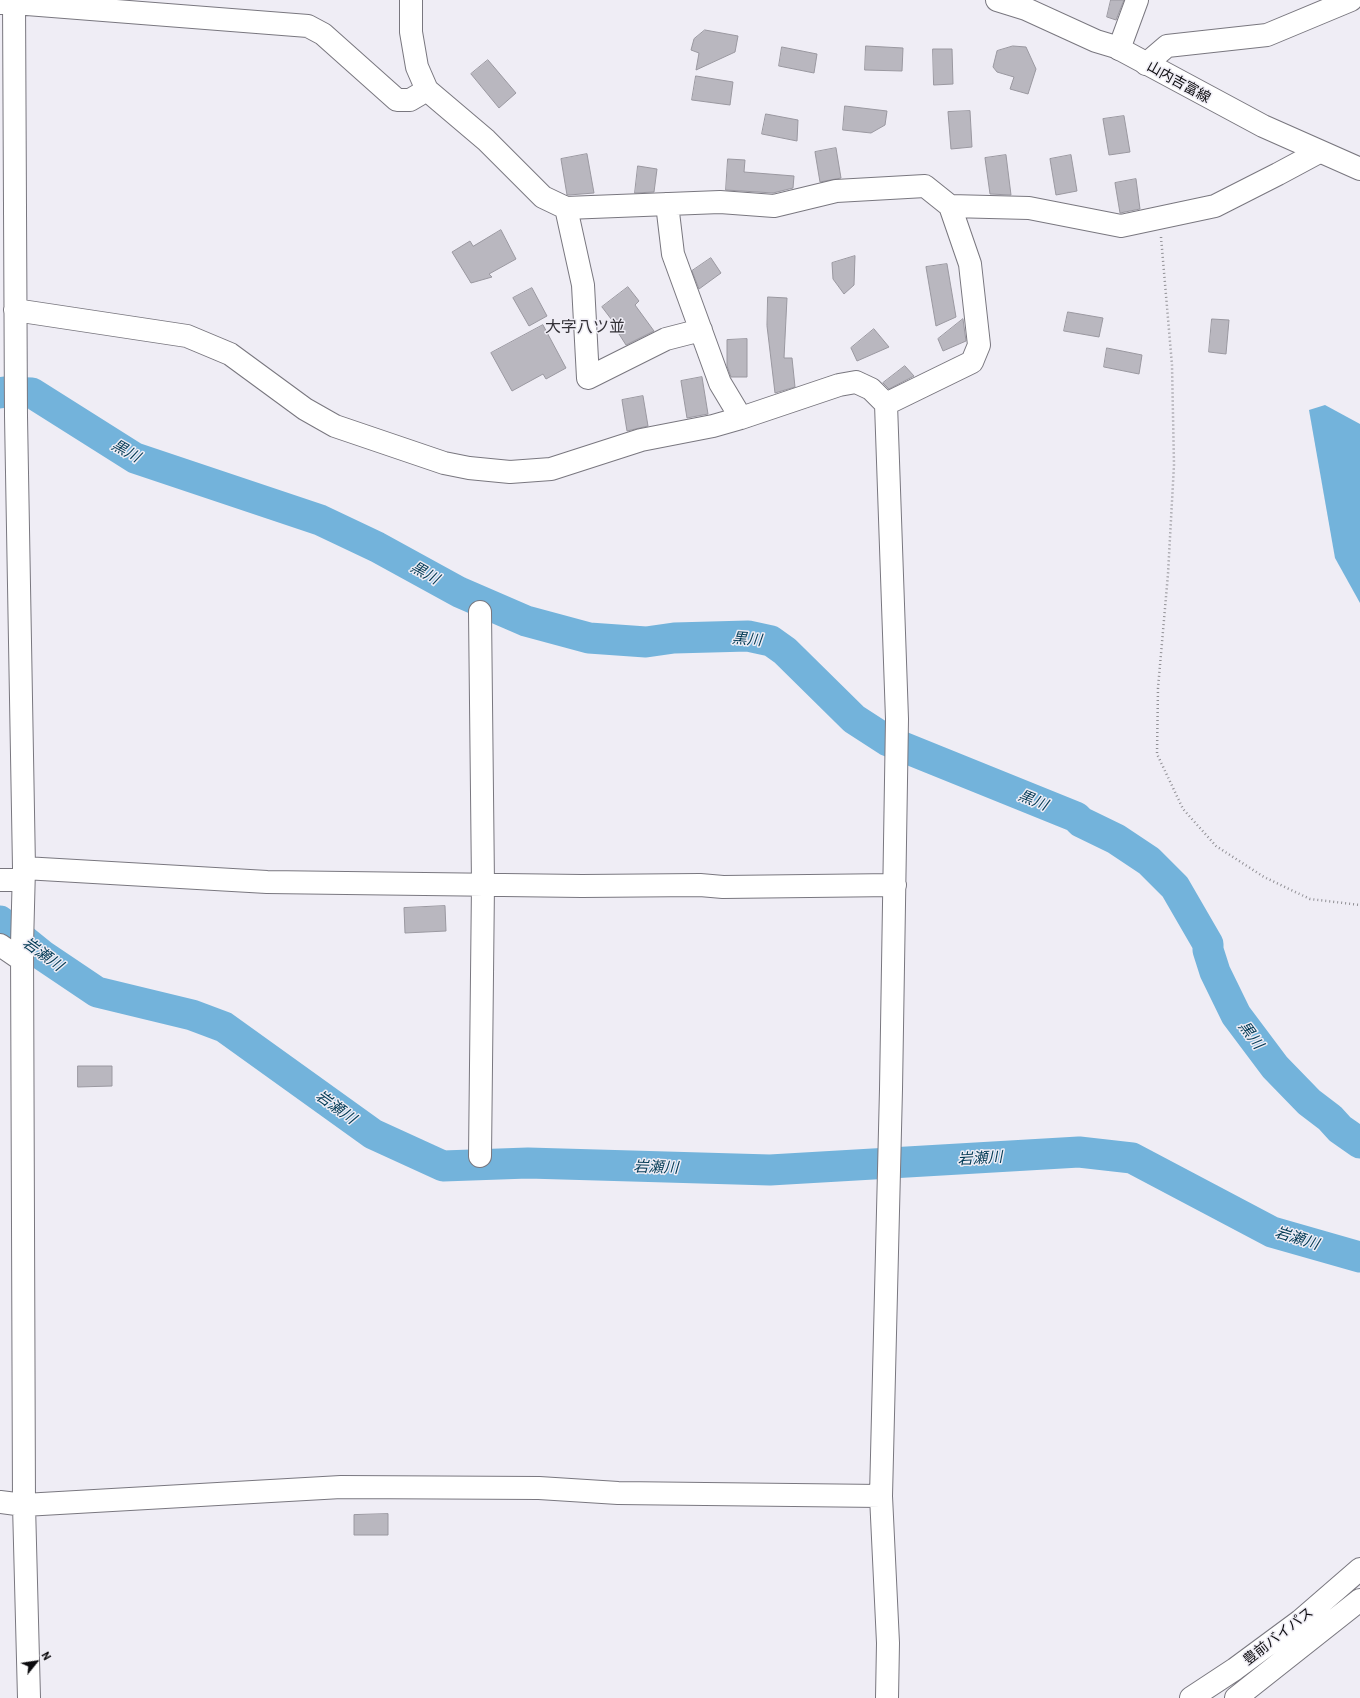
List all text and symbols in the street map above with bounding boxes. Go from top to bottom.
street label: 山内吉富線 [1144,58,1214,106]
district label: 大字八ツ並 [545,317,625,337]
water label: 黒川 [109,436,143,466]
water label: 黒川 [408,558,442,588]
water label: 黒川 [731,629,763,649]
water label: 黒川 [1016,786,1050,814]
water label: 岩瀬川 [20,933,66,975]
water label: 黒川 [1235,1018,1267,1052]
water label: 岩瀬川 [313,1086,359,1128]
water label: 岩瀬川 [957,1148,1003,1168]
water label: 岩瀬川 [633,1157,679,1177]
water label: 岩瀬川 [1273,1223,1321,1253]
street label: 豊前バイパス [1240,1604,1316,1668]
north arrow [16,1642,56,1682]
text: N [39,1649,54,1662]

